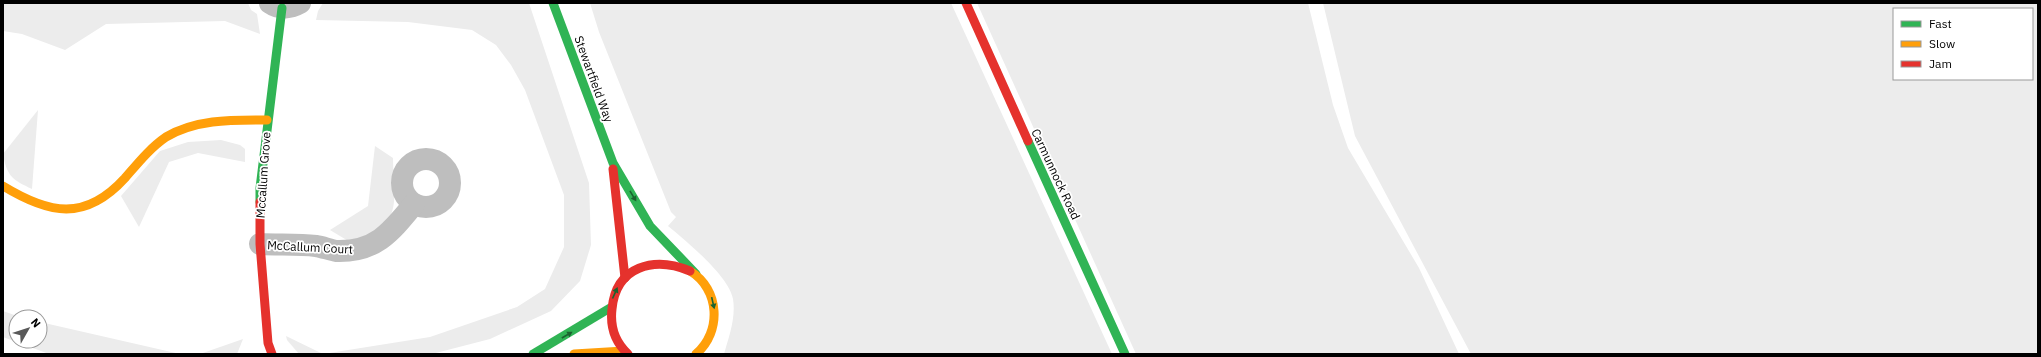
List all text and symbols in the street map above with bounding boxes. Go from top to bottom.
legend [1893,8,2033,80]
text: Fast [1929,16,1952,31]
street label: Stewartfield Way [571,34,617,124]
text: Slow [1929,36,1955,51]
text: Jam [1929,56,1952,71]
street label: Carmunnock Road [1028,126,1084,222]
street label: Mccallum Grove [253,131,274,219]
one-way arrow [629,190,636,202]
street label: McCallum Court [267,237,353,257]
one-way arrow [613,287,619,299]
one-way arrow [710,296,716,309]
north arrow [8,309,48,349]
text: N [28,315,44,330]
one-way arrow [561,331,573,338]

